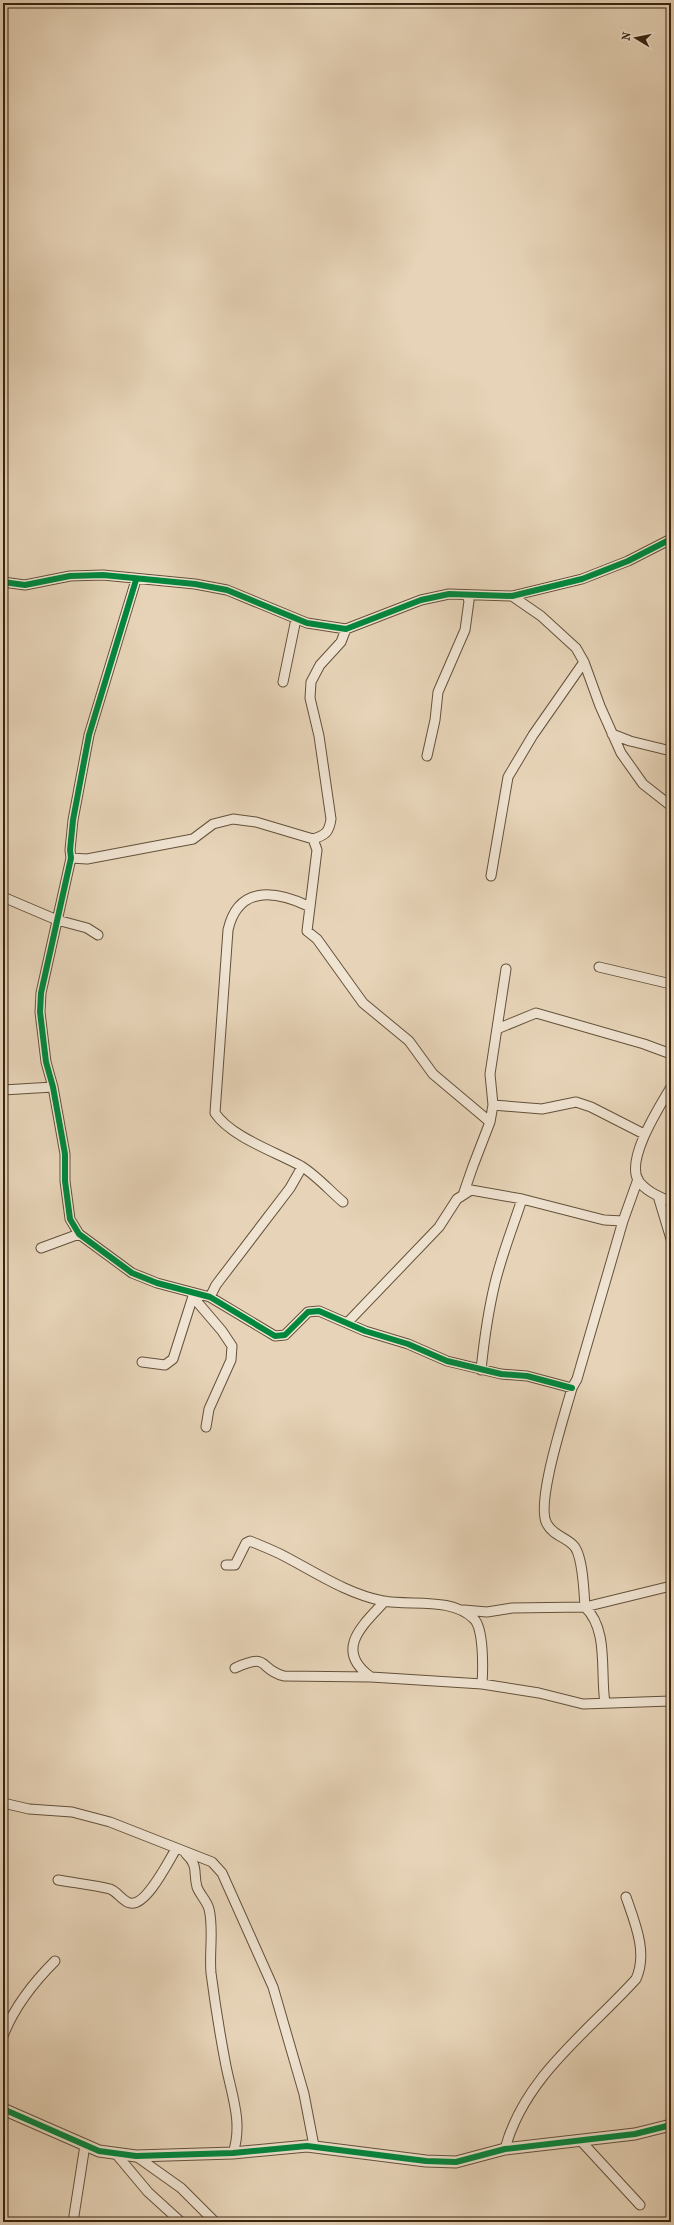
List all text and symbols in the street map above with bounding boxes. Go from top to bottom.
north arrow [616,18,656,58]
text: N [620,30,634,42]

